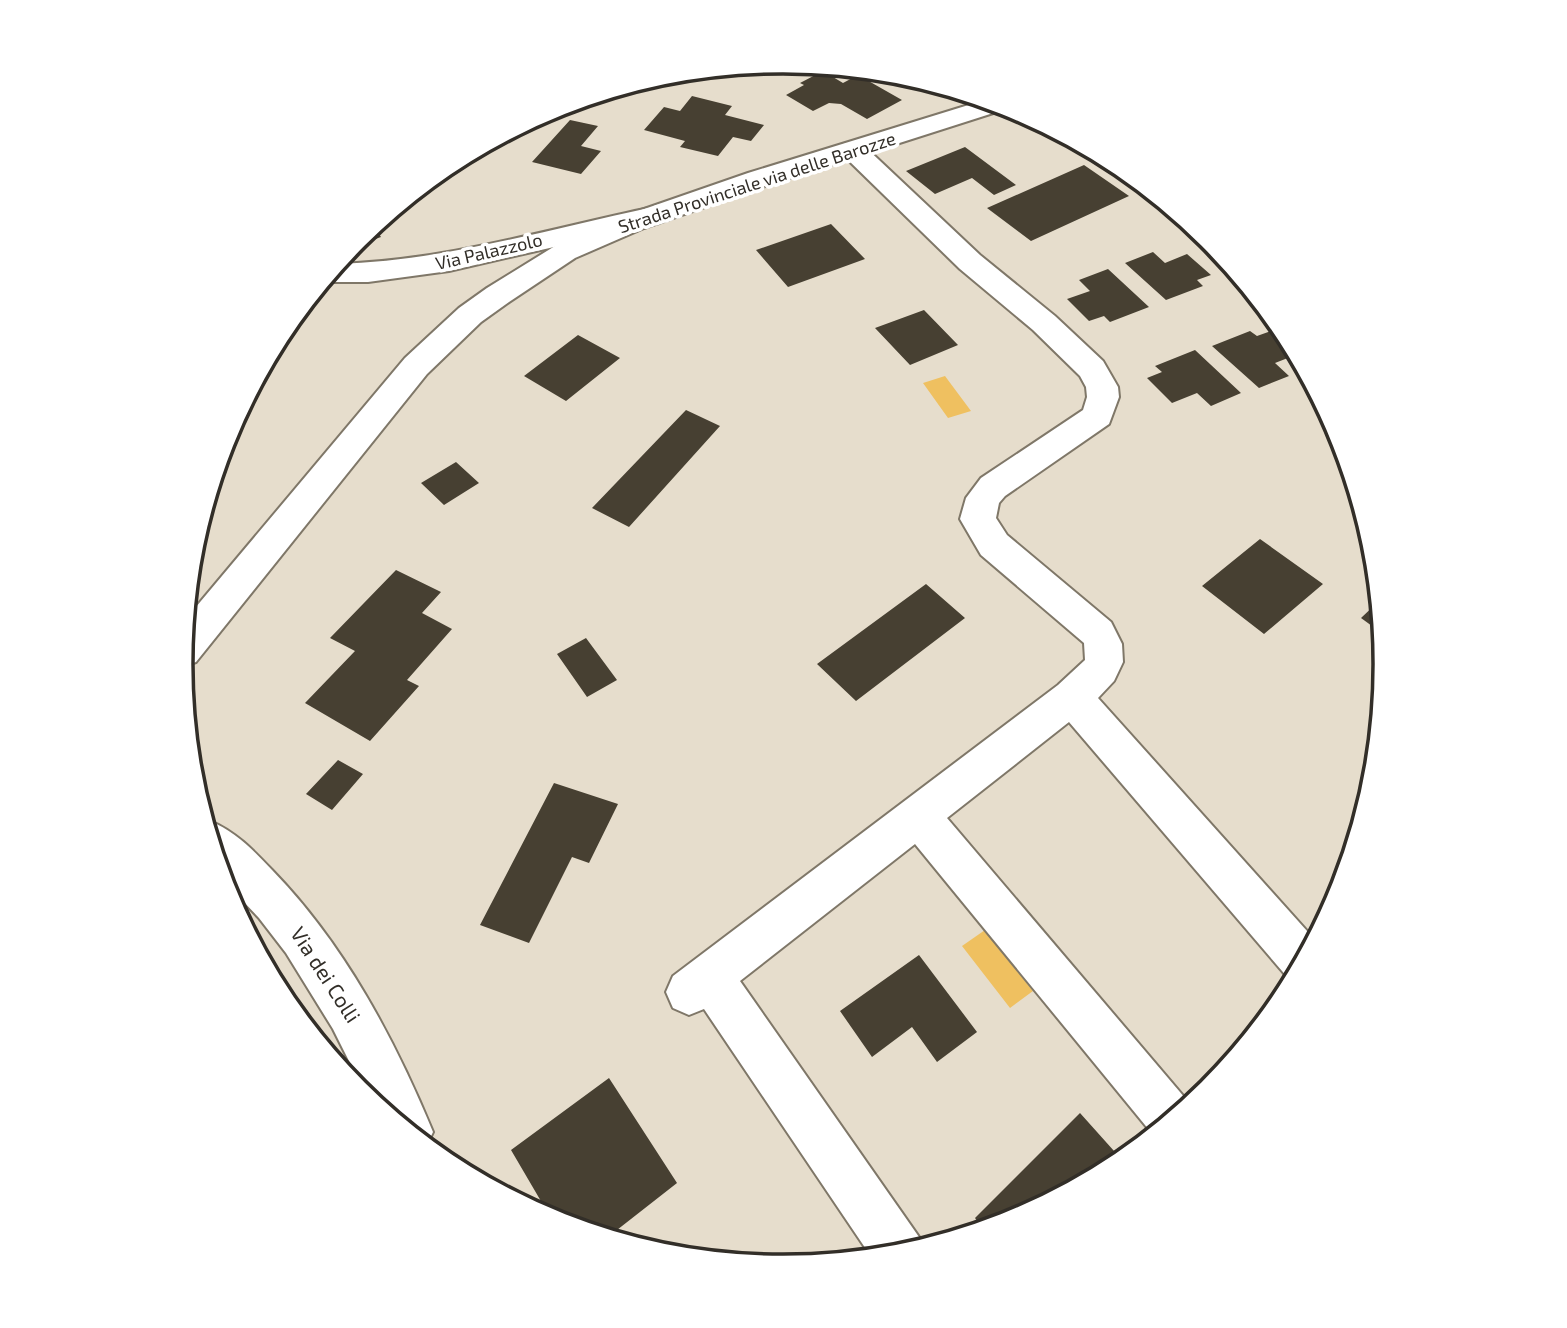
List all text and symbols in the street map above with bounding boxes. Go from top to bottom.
street label: Strada Provinciale via delle Barozze [615,127,898,237]
street label: Via Palazzolo [433,228,544,274]
street label: Via dei Colli [286,922,366,1027]

